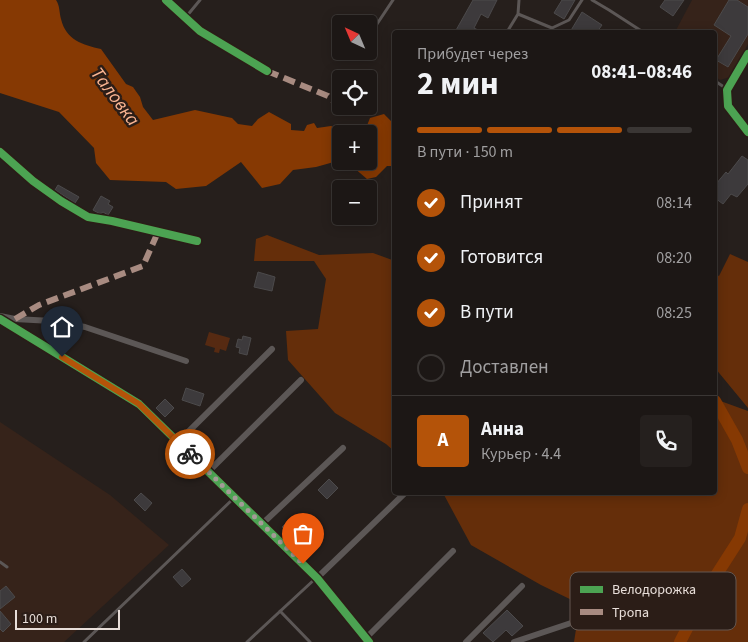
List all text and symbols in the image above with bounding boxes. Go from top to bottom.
north arrow [332,15,378,60]
map controls [332,15,377,225]
text: Прибудет через [417,43,528,65]
text: 08:41–08:46 [591,59,692,86]
text: 2 мин [417,61,499,107]
water label: Таловка [84,62,146,132]
button: locate [332,70,377,115]
button: + [332,125,377,170]
text: В пути · 150 m [417,141,513,163]
button: − [332,180,377,225]
icon: check [417,189,445,217]
text: Принят [460,189,523,216]
text: 08:14 [656,192,692,214]
icon: check [417,244,445,272]
text: Готовится [460,244,543,271]
text: 08:20 [656,247,692,269]
icon: check [417,299,445,327]
text: В пути [460,299,514,326]
text: 08:25 [656,302,692,324]
pin [41,306,83,357]
icon: home [48,313,76,341]
text: Доставлен [460,354,549,381]
button: phone [640,415,692,467]
text: Анна [481,416,524,443]
text: А [438,427,448,454]
courier [165,429,215,479]
icon: bike [176,440,204,468]
text: Курьер · 4.4 [481,443,561,465]
pin [282,513,324,564]
icon: bag [289,520,317,548]
legend [570,572,736,630]
text: Велодорожка [612,580,696,600]
text: Тропа [612,603,649,623]
scale bar [15,607,120,630]
text: 100 m [22,609,57,629]

